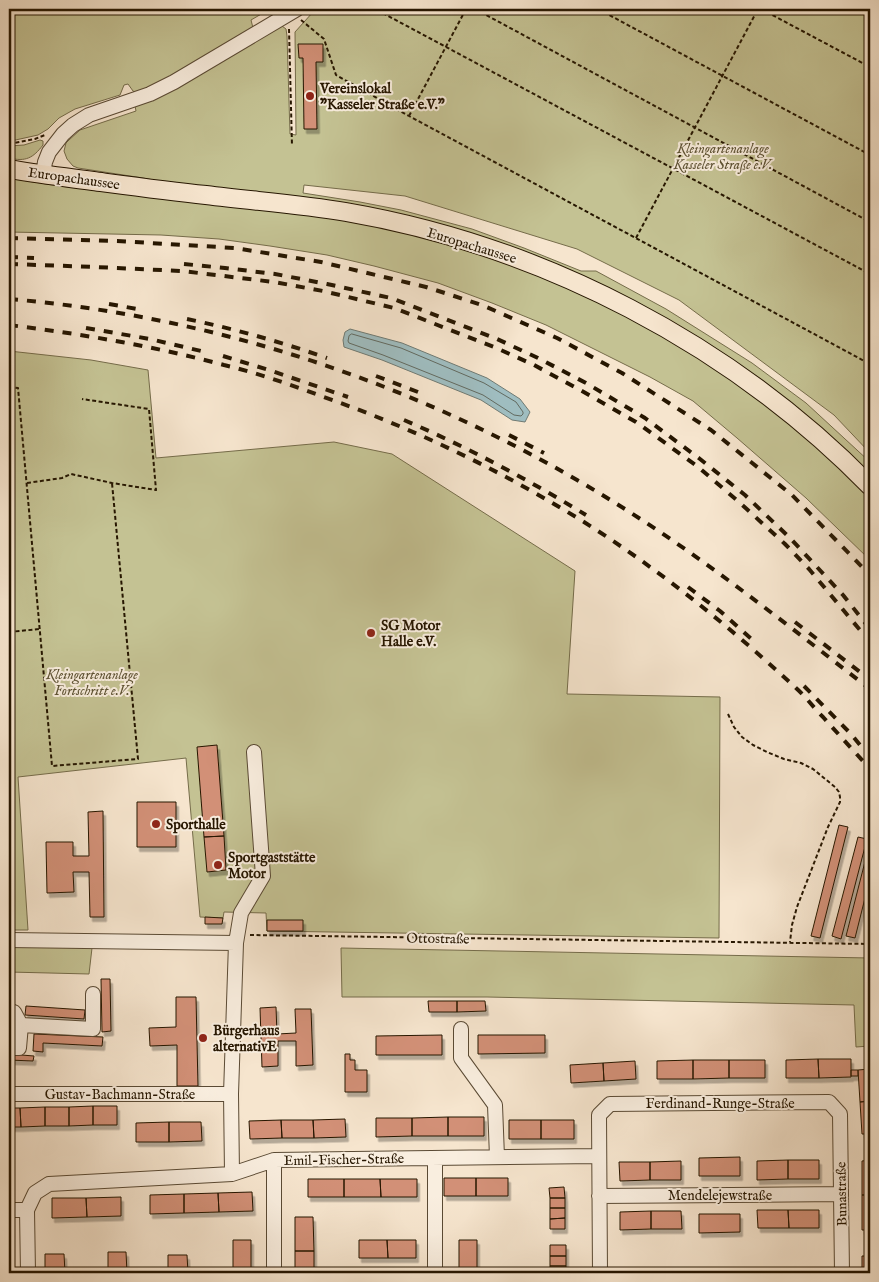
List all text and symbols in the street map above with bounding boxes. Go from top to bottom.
place label: Vereinslokal "Kasseler Straße e.V." [319,80,445,114]
marker: Vereinslokal "Kasseler Straße e.V." [304,90,316,102]
park label: Kleingartenanlage Kasseler Straße e.V. [673,140,773,174]
street label: Europachaussee [27,164,122,194]
street label: Europachaussee [425,224,519,268]
place label: SG Motor Halle e.V. [381,617,441,651]
marker: SG Motor Halle e.V. [365,627,377,639]
park label: Kleingartenanlage Fortschritt e.V. [45,666,138,700]
place label: Sporthalle [166,816,226,834]
marker: Sporthalle [150,818,162,830]
place label: Sportgaststätte Motor [228,849,316,883]
marker: Sportgaststätte Motor [212,859,224,871]
street label: Ottostraße [406,929,470,949]
place label: Bürgerhaus alternativE [213,1022,280,1056]
marker: Bürgerhaus alternativE [197,1032,209,1044]
street label: Gustav-Bachmann-Straße [45,1086,196,1104]
street label: Ferdinand-Runge-Straße [645,1095,795,1113]
street label: Emil-Fischer-Straße [284,1150,405,1170]
street label: Bunastraße [832,1161,852,1226]
street label: Mendelejewstraße [668,1187,773,1205]

